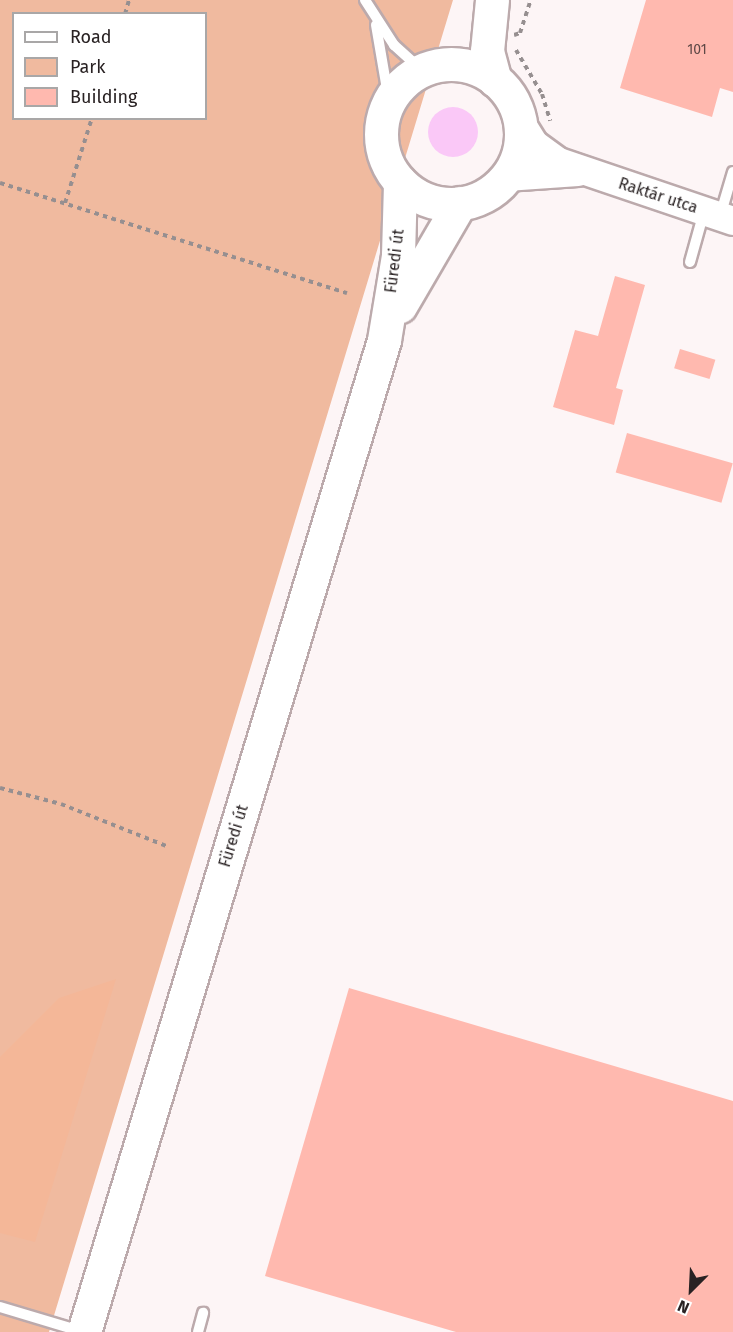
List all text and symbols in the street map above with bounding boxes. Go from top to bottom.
legend [12,12,207,120]
text: Road [70,26,112,48]
house number: 101 [687,42,707,58]
text: Park [70,56,105,78]
text: Building [70,86,137,108]
street label: Raktár utca [616,174,700,218]
street label: Füredi út [382,228,408,294]
street label: Füredi út [215,802,253,870]
north arrow [661,1260,721,1320]
text: N [675,1296,692,1318]

